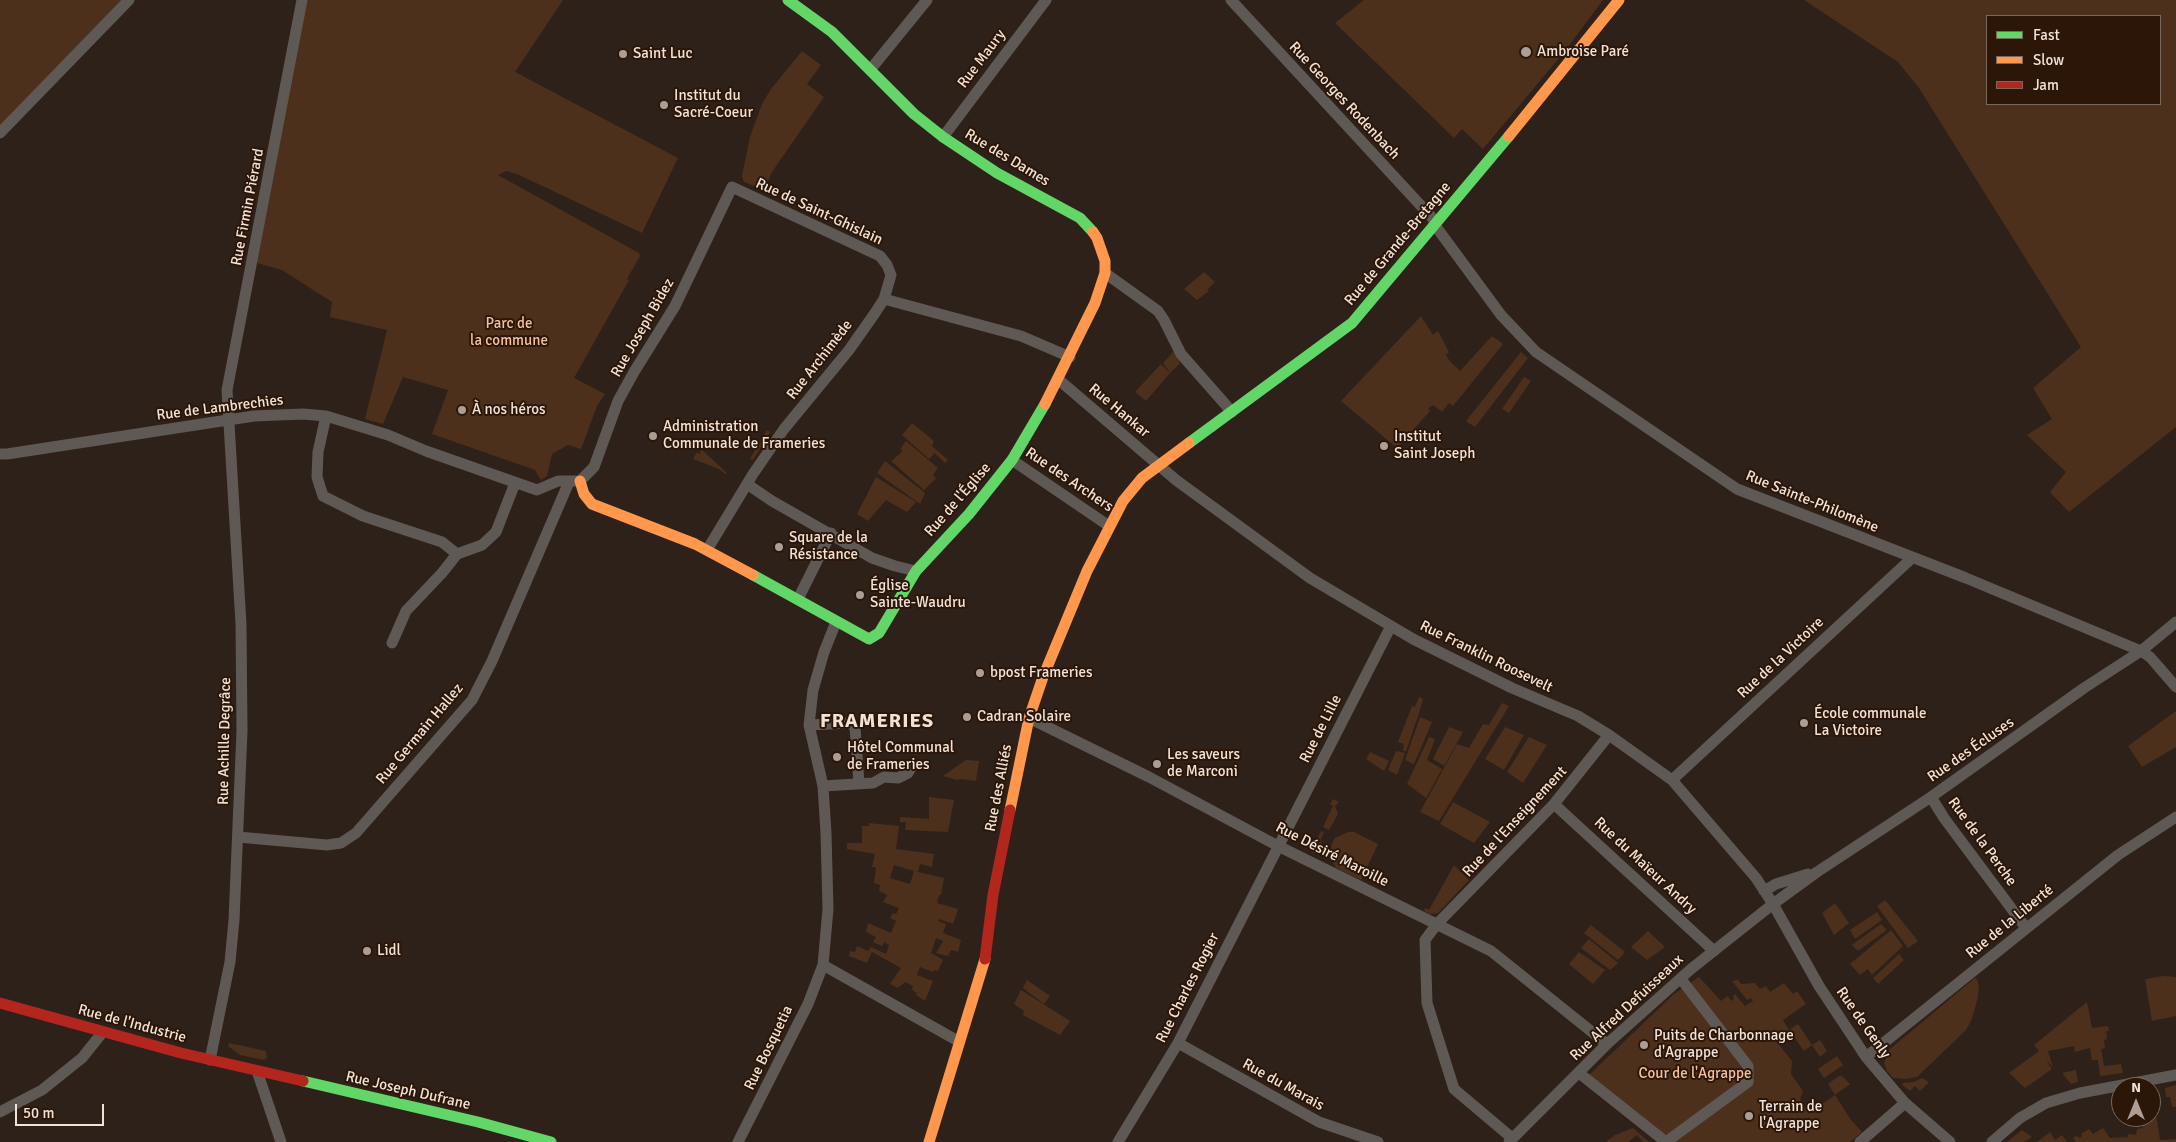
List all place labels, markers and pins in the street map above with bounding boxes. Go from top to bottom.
place label: Ambroise Paré [1537,43,1629,61]
place label: Saint Luc [633,45,692,63]
marker: Ambroise Paré [1519,45,1533,59]
marker: Saint Luc [617,48,629,60]
place label: Institut du Sacré-Coeur [674,87,753,122]
marker: Institut du Sacré-Coeur [658,99,670,111]
place label: À nos héros [472,401,546,419]
marker: À nos héros [456,404,468,416]
place label: Administration Communale de Frameries [663,418,825,453]
place label: Institut Saint Joseph [1394,428,1475,463]
marker: Administration Communale de Frameries [647,430,659,442]
marker: Institut Saint Joseph [1378,440,1390,452]
place label: Square de la Résistance [789,529,868,564]
marker: Square de la Résistance [773,541,785,553]
place label: Église Sainte-Waudru [870,577,966,612]
marker: Église Sainte-Waudru [854,589,866,601]
place label: bpost Frameries [990,664,1093,682]
marker: bpost Frameries [974,667,986,679]
place label: École communale La Victoire [1814,705,1927,740]
place label: Cadran Solaire [977,708,1071,726]
marker: Cadran Solaire [961,711,973,723]
marker: École communale La Victoire [1798,717,1810,729]
place label: Hôtel Communal de Frameries [847,739,954,774]
place label: Les saveurs de Marconi [1167,746,1240,781]
marker: Hôtel Communal de Frameries [831,751,843,763]
marker: Les saveurs de Marconi [1151,758,1163,770]
place label: Lidl [377,942,401,960]
marker: Lidl [361,945,373,957]
place label: Puits de Charbonnage d'Agrappe [1654,1027,1794,1062]
marker: Puits de Charbonnage d'Agrappe [1638,1039,1650,1051]
place label: Terrain de l'Agrappe [1759,1098,1822,1133]
marker: Terrain de l'Agrappe [1743,1110,1755,1122]

